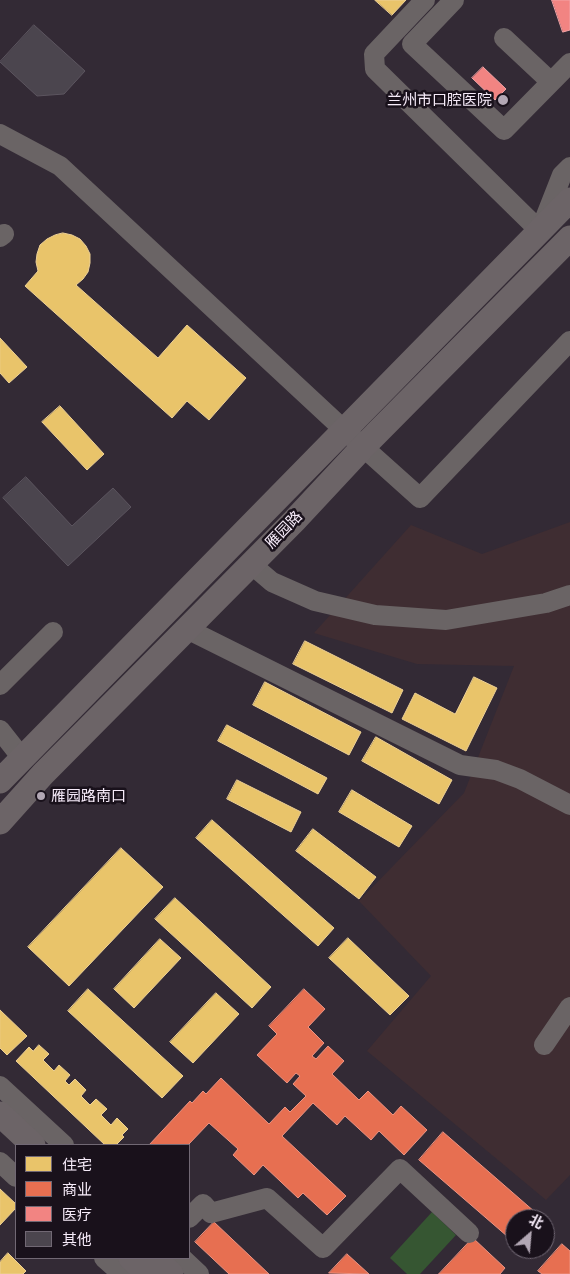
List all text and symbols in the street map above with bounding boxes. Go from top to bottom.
place label: 兰州市口腔医院 [387,91,492,109]
marker: 兰州市口腔医院 [496,93,510,107]
street label: 雁园路 [262,508,306,552]
place label: 雁园路南口 [51,787,126,805]
marker: 雁园路南口 [35,790,47,802]
legend [15,1144,190,1259]
text: 住宅 [62,1156,92,1174]
text: 商业 [62,1181,92,1199]
text: 医疗 [62,1206,92,1224]
north arrow [505,1209,555,1259]
text: 北 [526,1211,546,1232]
text: 其他 [62,1231,92,1249]

